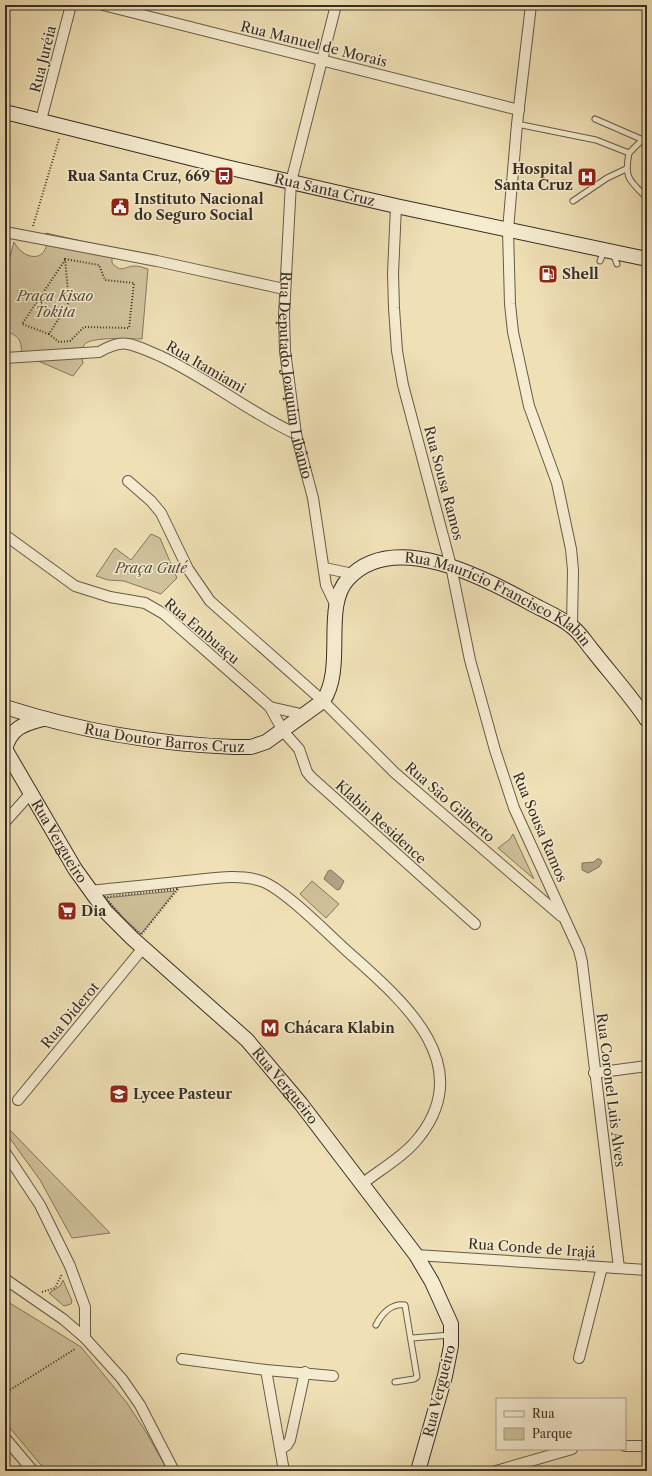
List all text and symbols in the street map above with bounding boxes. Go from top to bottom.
street label: Rua Manuel de Morais [239,17,389,71]
street label: Rua Juréia [26,23,60,94]
place label: Hospital Santa Cruz [494,160,573,194]
bus stop icon: Rua Santa Cruz, 669 [213,165,235,187]
hospital icon: Hospital Santa Cruz [576,166,598,188]
place label: Rua Santa Cruz, 669 [67,167,210,185]
street label: Rua Santa Cruz [273,169,377,210]
place label: Instituto Nacional do Seguro Social [134,190,264,224]
public building icon: Instituto Nacional do Seguro Social [109,196,131,218]
fuel station icon: Shell [537,263,559,285]
place label: Shell [562,265,599,283]
street label: Rua Deputado Joaquim Libânio [275,271,317,481]
park label: Praça Kisao Tokita [16,287,94,321]
street label: Rua Itamiami [163,337,249,397]
street label: Rua Sousa Ramos [420,424,468,542]
street label: Rua Maurício Francisco Klabin [404,548,595,650]
park label: Praça Guté [114,559,188,577]
street label: Rua Embuaçu [161,594,244,668]
street label: Rua Doutor Barros Cruz [83,720,244,756]
street label: Rua São Gilberto [401,758,499,846]
street label: Rua Sousa Ramos [509,769,571,885]
street label: Klabin Residence [332,776,430,868]
street label: Rua Vergueiro [27,796,91,887]
supermarket icon: Dia [56,900,78,922]
place label: Dia [81,902,107,920]
street label: Rua Diderot [37,978,103,1052]
street label: Rua Coronel Luis Alves [593,1012,629,1168]
metro station icon: Chácara Klabin [259,1017,281,1039]
place label: Chácara Klabin [284,1019,395,1037]
street label: Rua Vergueiro [248,1044,322,1128]
school or university icon: Lycee Pasteur [108,1083,130,1105]
place label: Lycee Pasteur [133,1085,232,1103]
street label: Rua Conde de Irajá [468,1235,597,1261]
street label: Rua Vergueiro [419,1343,459,1439]
legend [496,1398,626,1450]
text: Rua [532,1406,555,1421]
text: Parque [532,1426,573,1441]

